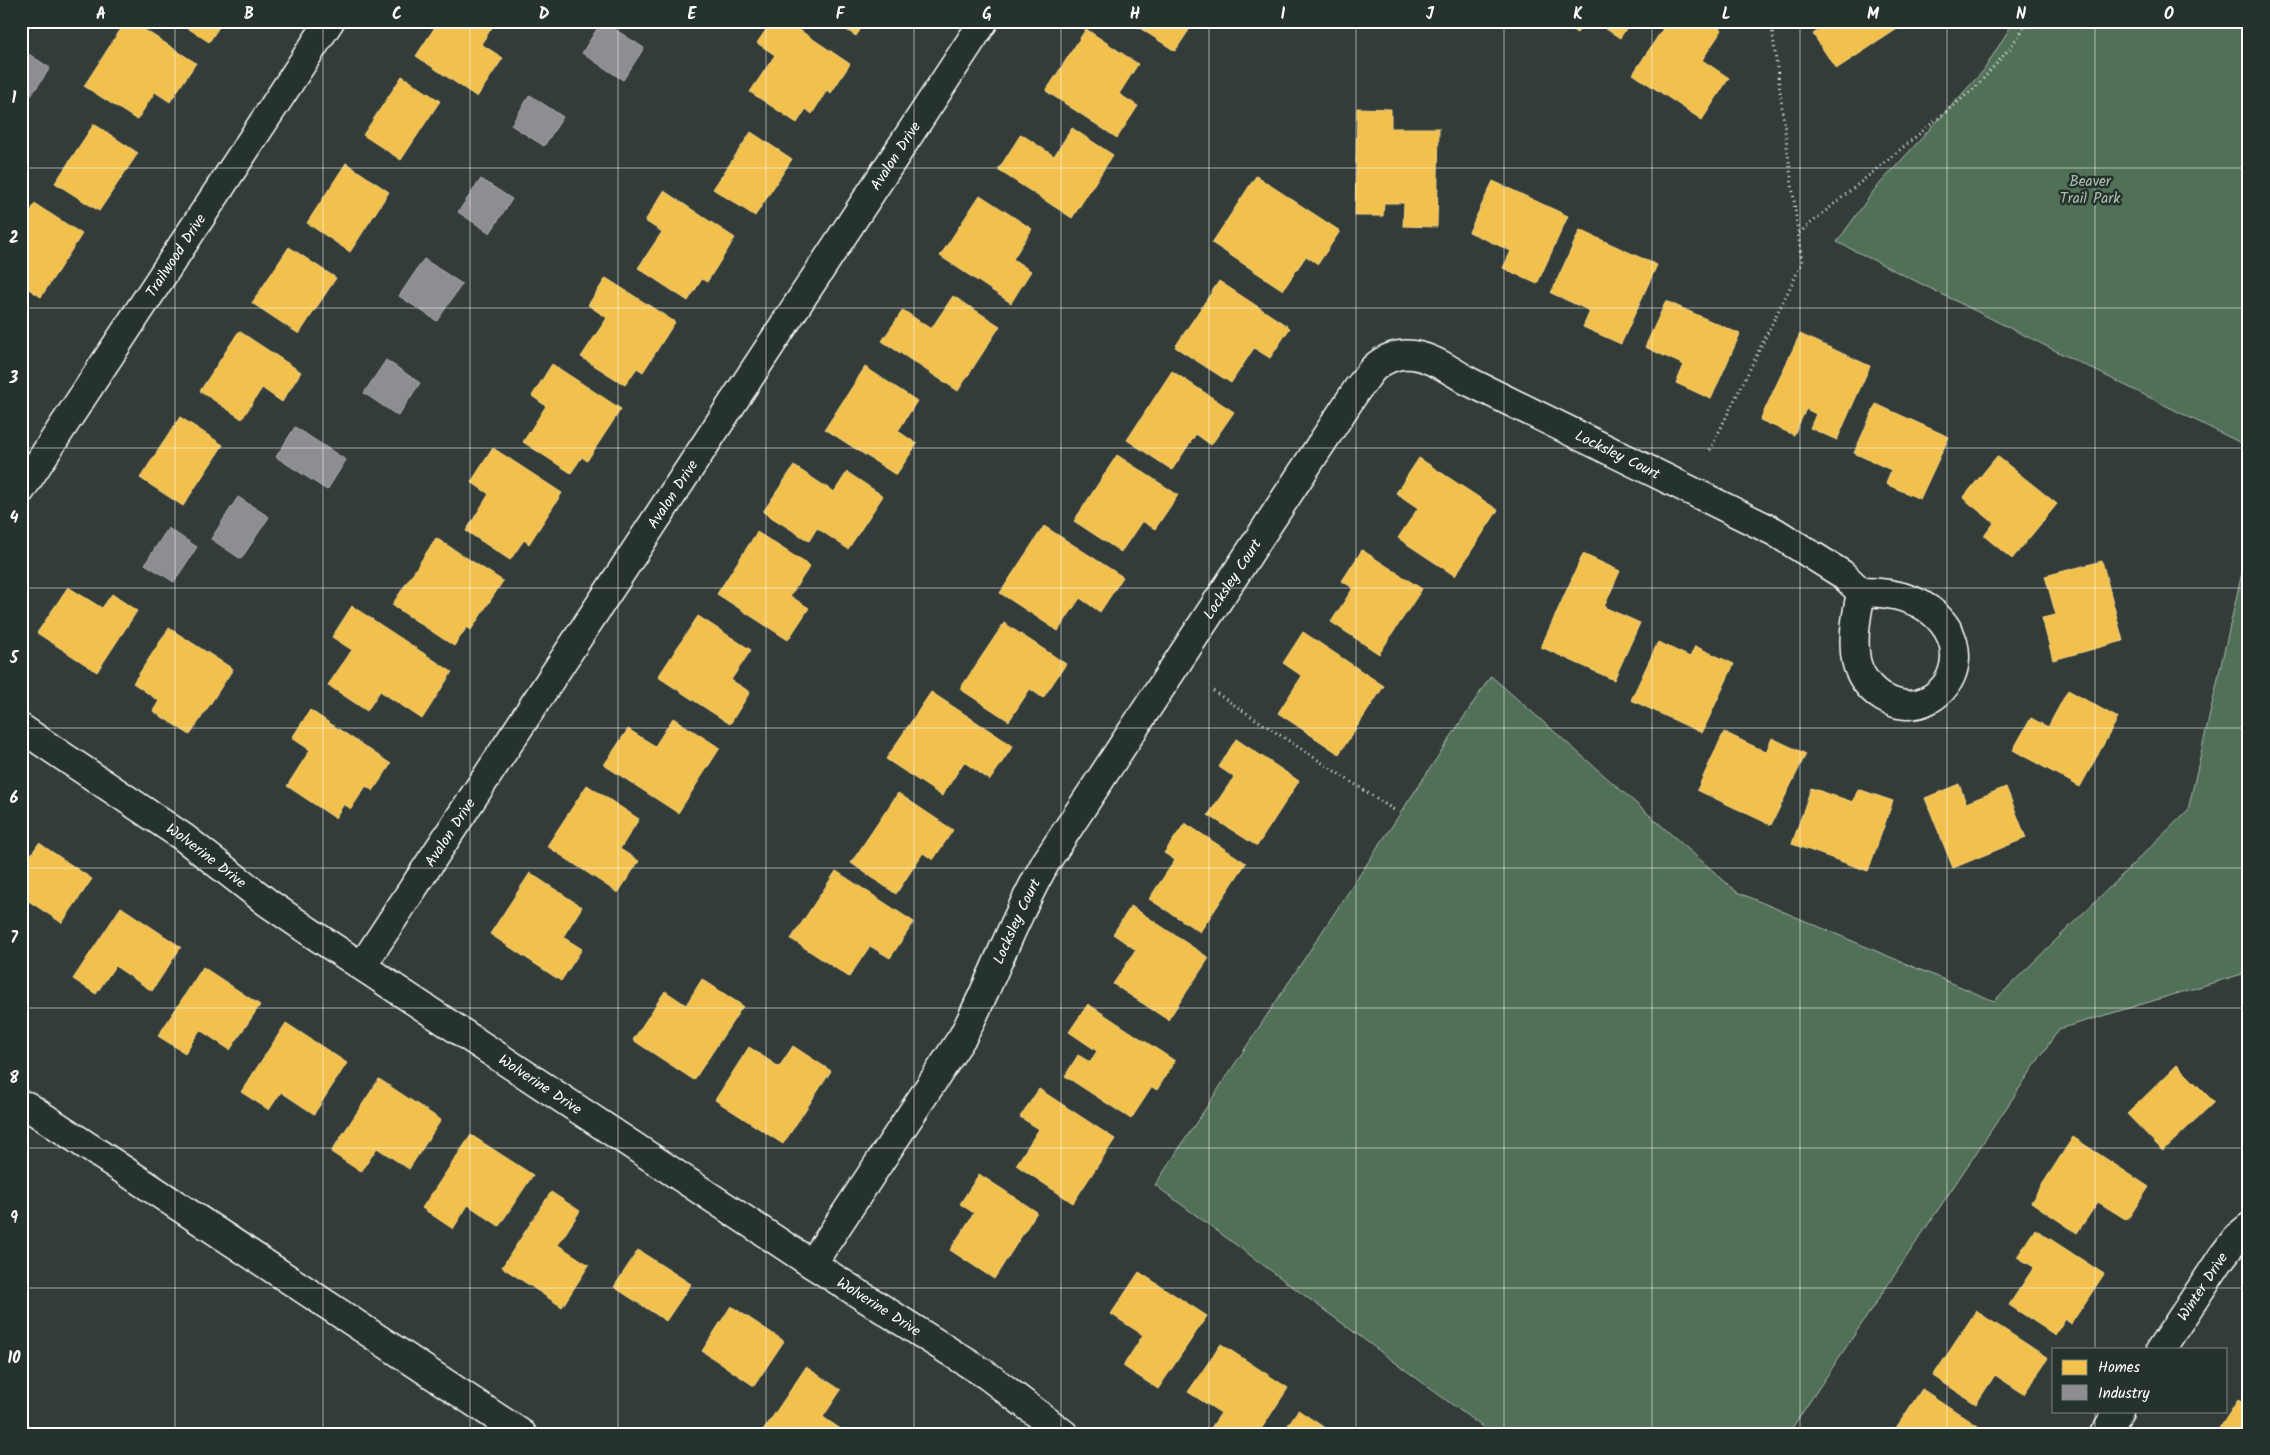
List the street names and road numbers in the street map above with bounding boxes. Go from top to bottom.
street label: Avalon Drive [865,117,928,196]
street label: Trailwood Drive [140,209,213,303]
street label: Locksley Court [1570,424,1664,487]
street label: Avalon Drive [642,455,705,534]
street label: Locksley Court [1198,534,1269,625]
street label: Avalon Drive [419,793,482,872]
street label: Wolverine Drive [161,818,251,895]
street label: Locksley Court [987,874,1048,969]
street label: Wolverine Drive [493,1049,587,1122]
street label: Winter Drive [2172,1247,2235,1326]
street label: Wolverine Drive [831,1271,925,1343]

